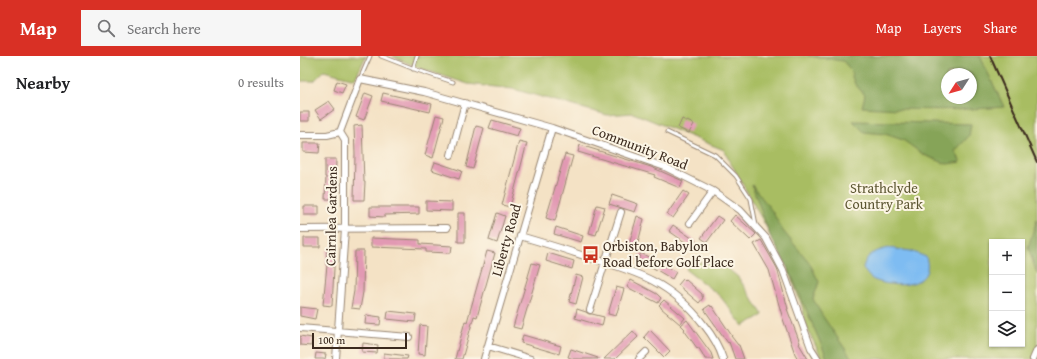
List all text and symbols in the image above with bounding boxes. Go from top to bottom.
search box [81,10,361,46]
text: Map [20,14,57,42]
icon: search [95,17,117,39]
text: Search here [127,18,201,39]
text: Map [876,18,902,38]
text: Layers [924,18,962,38]
text: Share [984,18,1017,38]
north arrow [941,68,977,104]
text: Nearby [16,70,70,95]
text: 0 results [238,73,284,92]
street label: Community Road [589,120,691,175]
street label: Cairnlea Gardens [320,166,342,266]
park label: Strathclyde Country Park [845,178,924,214]
street label: Liberty Road [486,201,526,279]
place label: Orbiston, Babylon Road before Golf Place [603,236,734,272]
map controls [989,239,1025,347]
button: + [989,239,1025,275]
bus stop icon: Orbiston, Babylon Road before Golf Place [580,244,600,264]
button: − [989,275,1025,311]
button: layers [989,311,1025,347]
scale bar [312,331,407,350]
text: 100 m [318,332,345,348]

